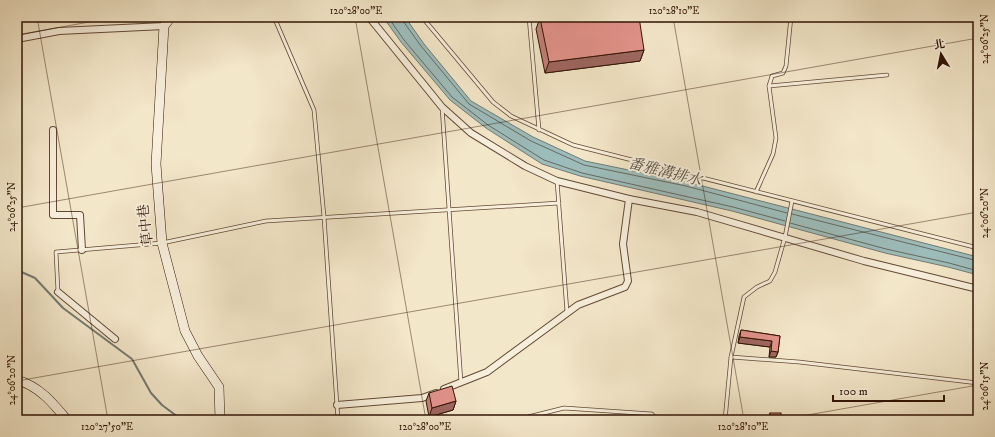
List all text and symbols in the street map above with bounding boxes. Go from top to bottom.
text: 120°28'00"E [330,5,382,17]
text: 120°28'10"E [649,5,699,17]
text: 24°06'25"N [979,14,991,64]
north arrow [921,34,961,74]
text: 北 [933,37,946,53]
water label: 番雅溝排水 [626,154,706,191]
text: 24°06'25"N [6,182,18,232]
text: 24°06'20"N [979,188,991,238]
street label: 草中巷 [135,203,157,247]
text: 24°06'20"N [6,355,18,405]
text: 24°06'15"N [979,362,991,410]
scale bar [833,377,944,403]
text: 100 m [839,384,868,399]
text: 120°27'50"E [81,421,133,433]
text: 120°28'00"E [399,421,451,433]
text: 120°28'10"E [718,421,768,433]

